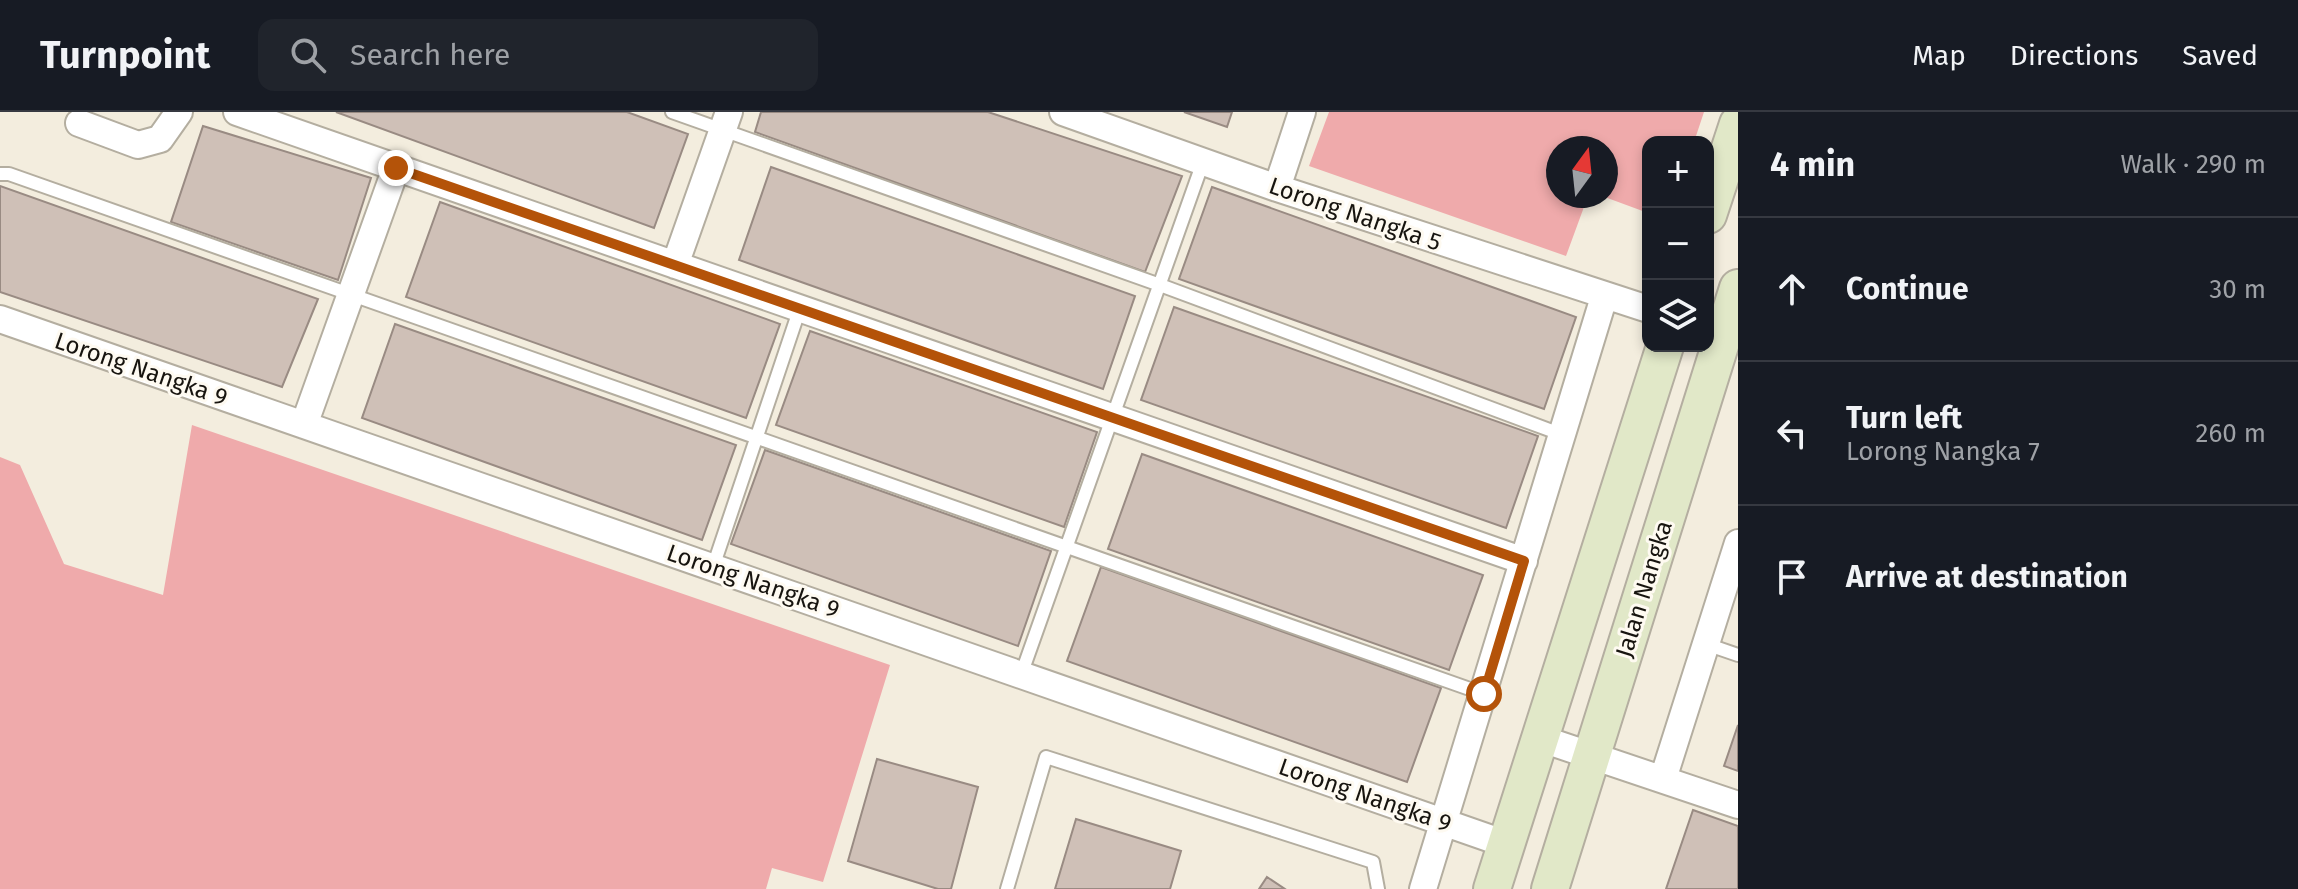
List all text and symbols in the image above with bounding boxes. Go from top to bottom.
search box [258,19,818,91]
text: Turnpoint [40,32,210,78]
icon: search [286,33,330,77]
text: Search here [350,37,510,73]
text: Map [1912,39,1966,72]
text: Directions [2010,39,2138,72]
text: Saved [2182,39,2258,72]
north arrow [1546,136,1618,208]
map controls [1642,136,1714,352]
button: + [1642,136,1714,208]
text: 4 min [1770,144,1855,185]
text: Walk · 290 m [2121,149,2266,180]
route end [378,150,414,186]
street label: Lorong Nangka 5 [1265,171,1445,257]
button: − [1642,208,1714,280]
icon: ahead [1770,267,1814,311]
text: Continue [1846,271,1969,307]
text: 30 m [2209,274,2266,305]
button: layers [1642,280,1714,352]
street label: Lorong Nangka 9 [51,326,231,412]
text: Turn left [1846,400,1962,436]
icon: left [1770,411,1814,455]
text: 260 m [2196,418,2266,449]
text: Lorong Nangka 7 [1846,436,2040,467]
street label: Jalan Nangka [1610,517,1678,661]
street label: Lorong Nangka 9 [663,538,843,624]
icon: arrive [1770,555,1814,599]
text: Arrive at destination [1846,559,2128,595]
route start [1466,676,1502,712]
street label: Lorong Nangka 9 [1275,752,1455,838]

